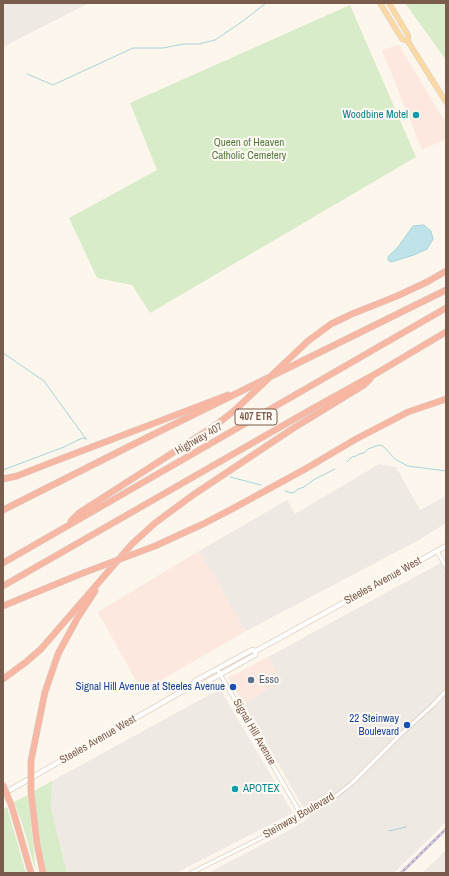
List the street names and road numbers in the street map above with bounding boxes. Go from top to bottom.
road number: 407 ETR [235,409,277,425]
street label: Highway 407 [173,420,225,458]
street label: Steeles Avenue West [342,554,424,608]
street label: Signal Hill Avenue [230,697,278,767]
street label: Steeles Avenue West [57,713,139,767]
street label: Steinway Boulevard [261,790,337,842]

